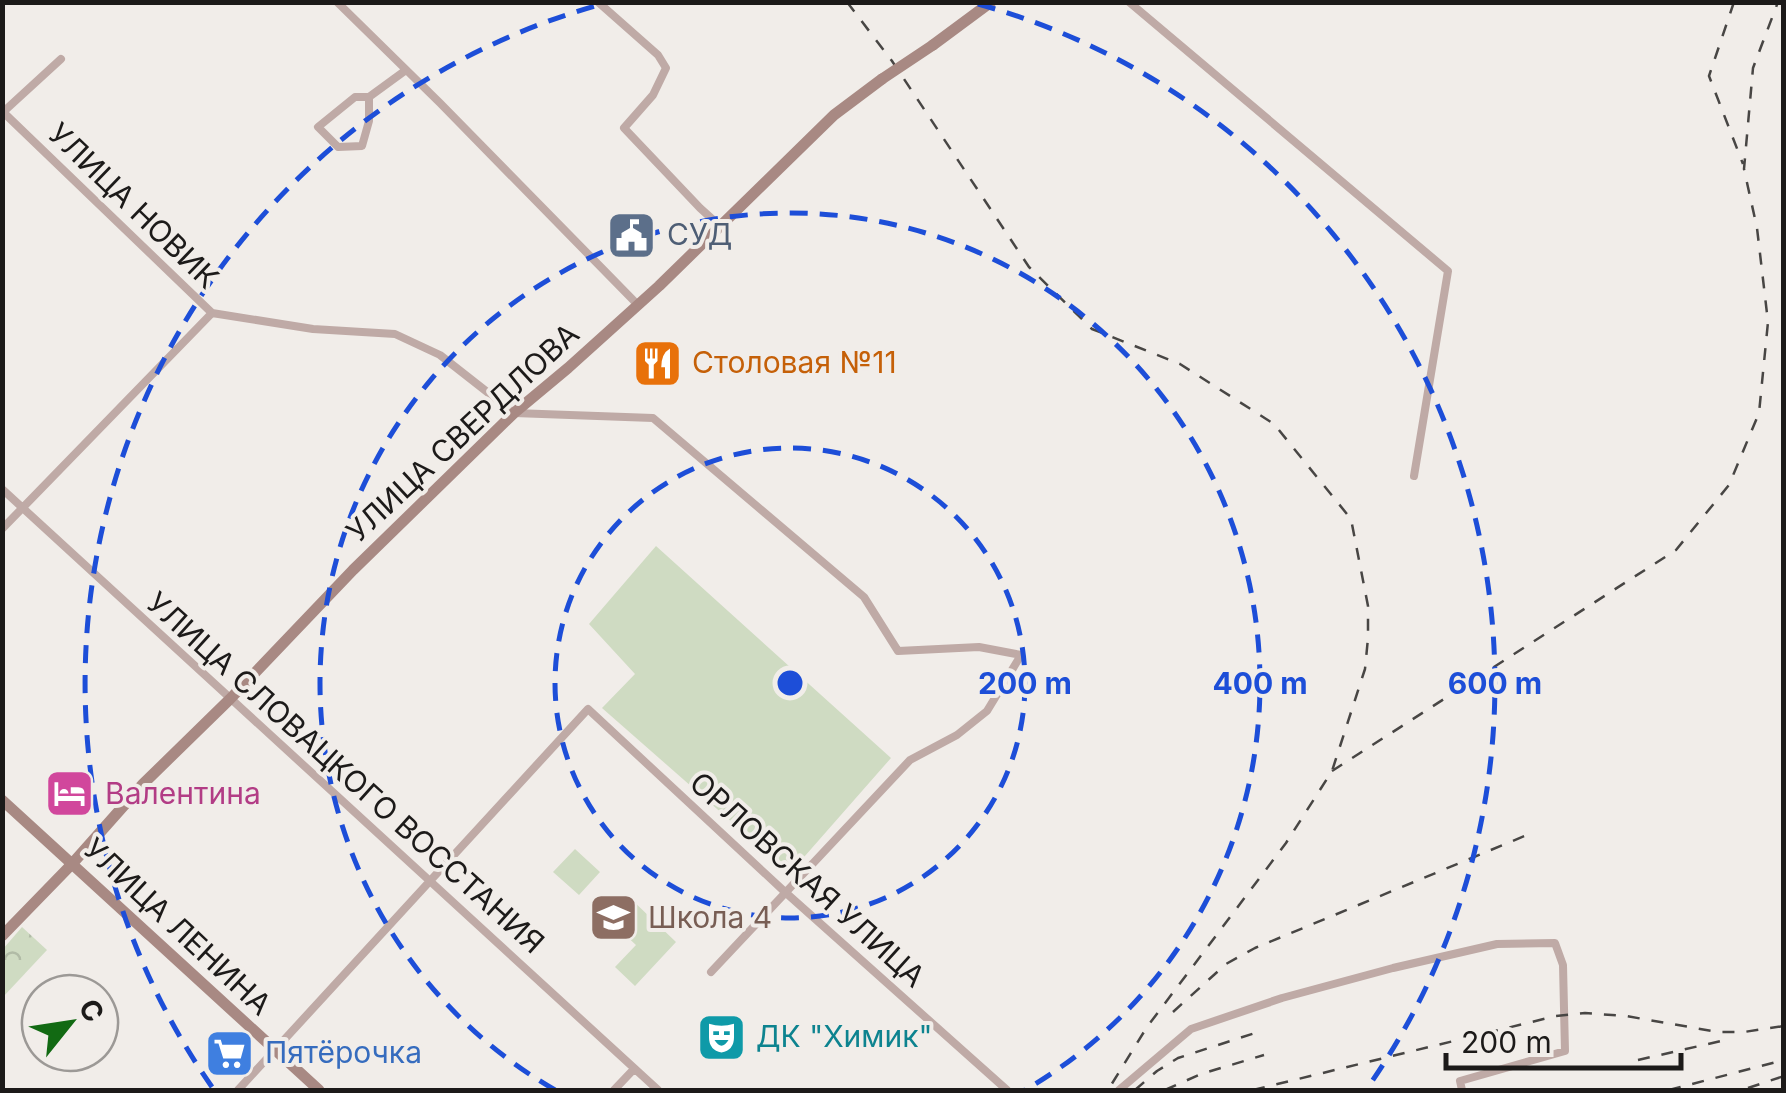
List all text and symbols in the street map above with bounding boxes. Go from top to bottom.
street label: УЛИЦА НОВИК [41,115,226,295]
public building icon: СУД [606,209,658,261]
place label: СУД [667,216,732,252]
street label: УЛИЦА СВЕРДЛОВА [339,315,586,549]
restaurant icon: Столовая №11 [631,337,683,389]
place label: Столовая №11 [692,344,897,380]
street label: УЛИЦА СЛОВАЦКОГО ВОССТАНИЯ [140,584,552,960]
centre of rings [772,665,808,701]
text: 200 m [978,665,1072,701]
text: 400 m [1212,665,1308,701]
text: 600 m [1448,665,1542,701]
street label: ОРЛОВСКАЯ УЛИЦА [683,764,933,994]
hotel icon: Валентина [44,768,96,820]
place label: Валентина [105,775,261,811]
street label: УЛИЦА ЛЕНИНА [77,830,279,1022]
school or university icon: Школа 4 [587,892,639,944]
place label: Школа 4 [648,899,772,935]
north arrow [20,973,120,1073]
text: С [72,993,112,1028]
scale bar [1446,1008,1681,1070]
theatre icon: ДК "Химик" [695,1011,747,1063]
place label: ДК "Химик" [756,1018,932,1054]
text: 200 m [1461,1024,1552,1060]
supermarket icon: Пятёрочка [204,1027,256,1079]
place label: Пятёрочка [265,1034,422,1070]

